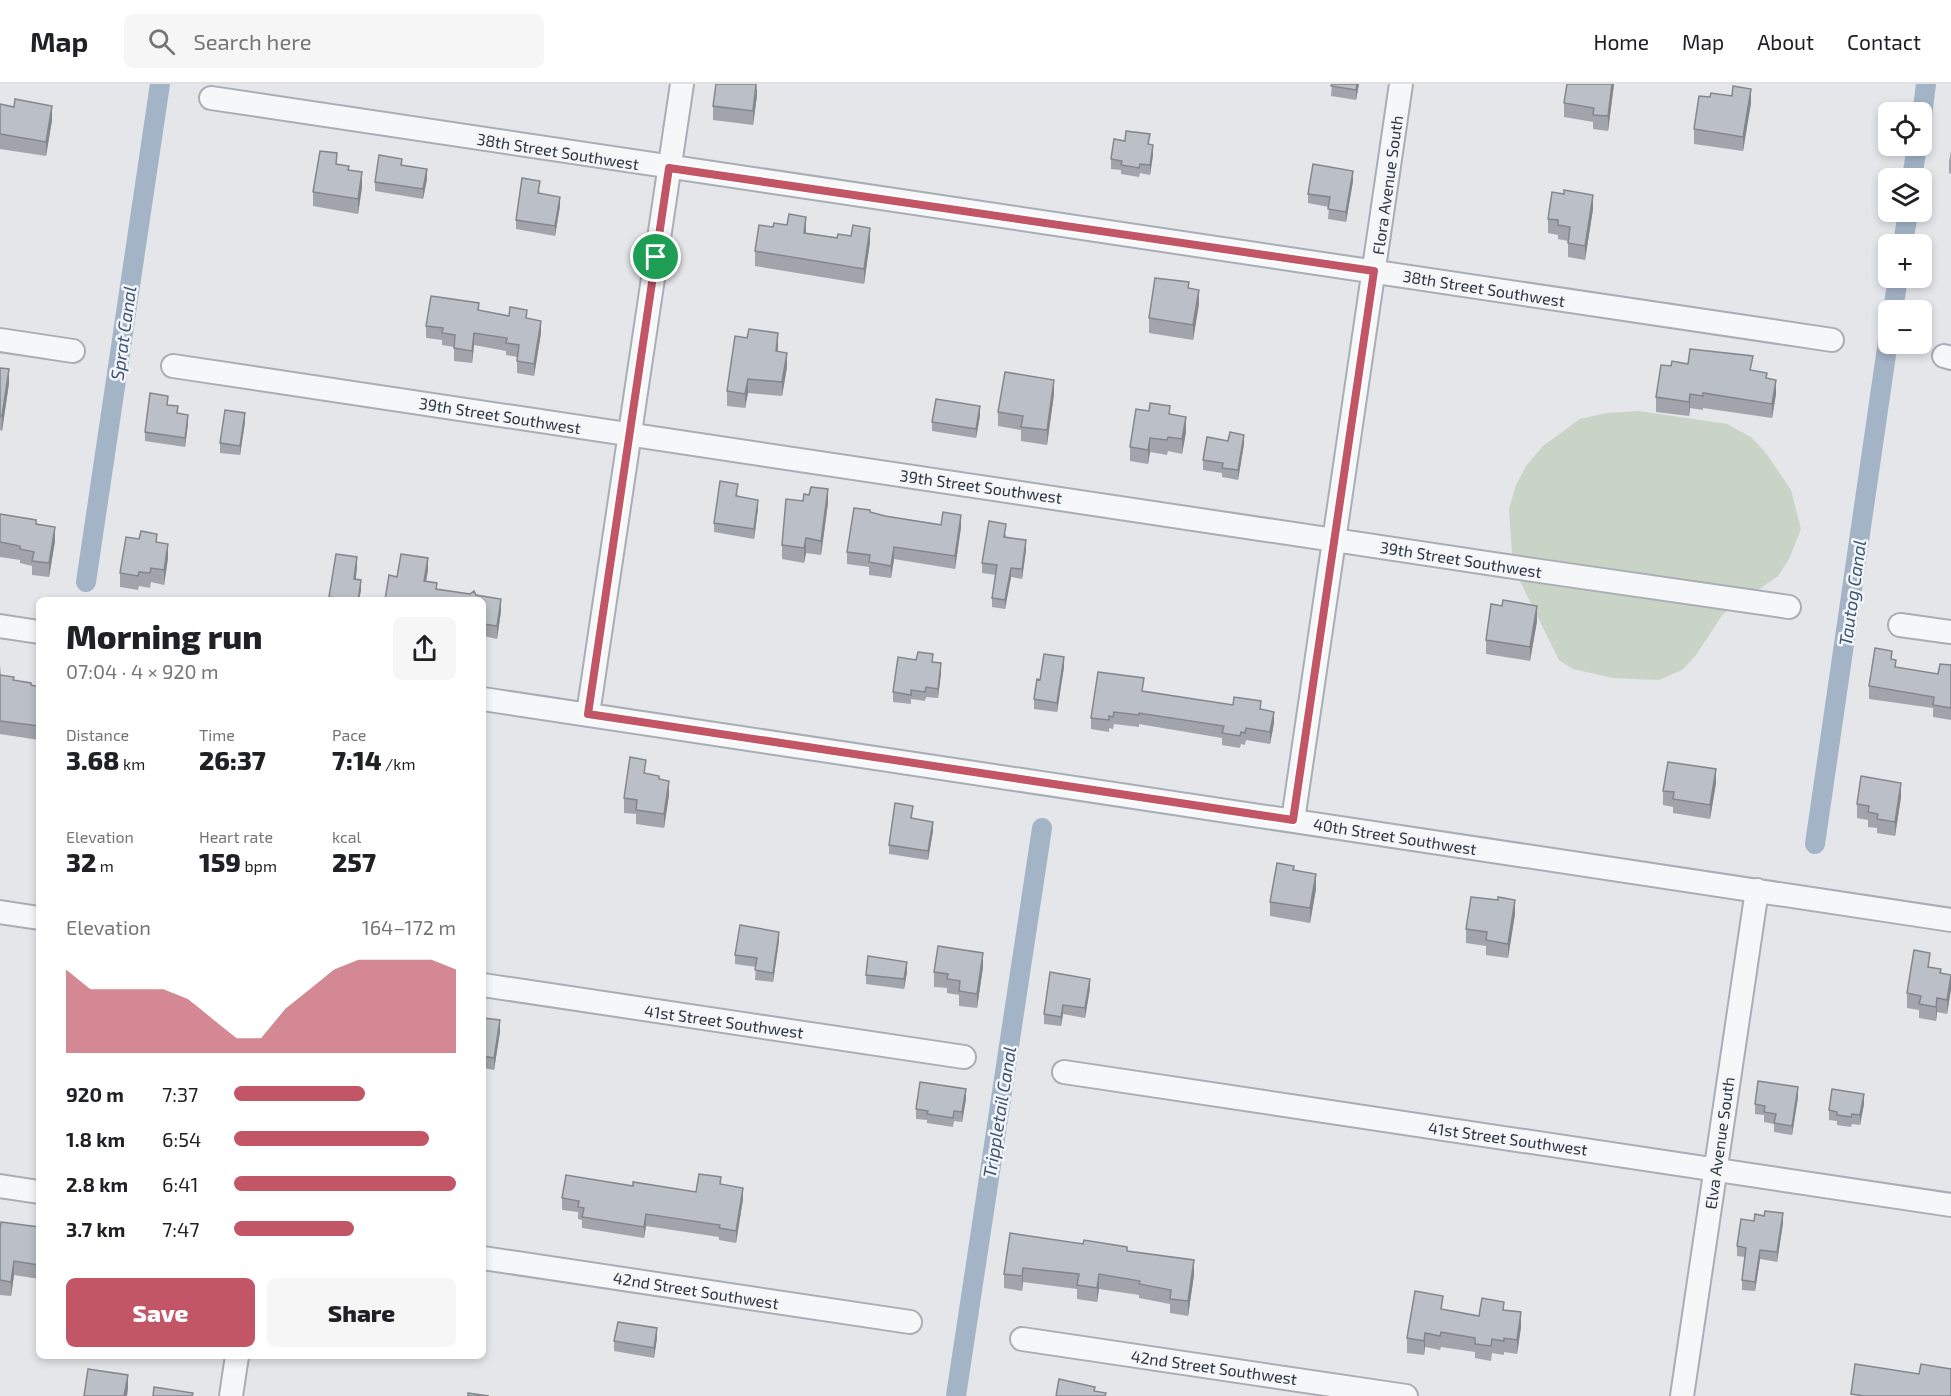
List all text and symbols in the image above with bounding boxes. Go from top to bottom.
search box [124,14,544,68]
text: Map [30,24,88,58]
icon: search [145,25,178,58]
text: Search here [193,28,312,54]
text: Home [1593,29,1649,54]
text: Map [1682,29,1724,54]
text: About [1757,29,1814,54]
text: Contact [1847,29,1921,54]
map controls [1878,102,1932,354]
button: locate [1878,102,1932,156]
street label: Flora Avenue South [1368,114,1406,256]
street label: 38th Street Southwest [475,129,641,173]
button: layers [1878,168,1932,222]
pin [630,231,681,282]
button: + [1878,234,1932,288]
icon: arrive [639,240,672,273]
street label: 38th Street Southwest [1401,266,1567,310]
water label: Sprat Canal [105,284,141,382]
button: − [1878,300,1932,354]
street label: 39th Street Southwest [418,393,582,437]
street label: 39th Street Southwest [899,465,1063,507]
street label: 39th Street Southwest [1379,537,1543,581]
water label: Tautog Canal [1834,539,1870,647]
text: Morning run [66,616,263,656]
button: share [393,617,456,680]
text: 07:04 · 4 × 920 m [66,659,219,683]
text: Distance [66,725,129,744]
text: Time [199,725,235,744]
text: Pace [332,725,366,744]
text: 3.68 [66,744,119,775]
text: 26:37 [199,744,266,775]
text: 7:14 [332,744,382,775]
text: km [119,754,145,773]
text: /km [382,754,416,773]
street label: 40th Street Southwest [1312,814,1478,858]
text: Elevation [66,827,134,846]
text: Heart rate [199,827,273,846]
text: kcal [332,827,361,846]
text: 32 [66,846,96,877]
text: 159 [199,846,241,877]
text: 257 [332,846,376,877]
text: m [96,856,114,875]
text: bpm [241,856,277,875]
text: Elevation [66,915,151,939]
text: 164–172 m [362,915,456,939]
street label: 41st Street Southwest [643,1000,805,1042]
water label: Trippletail Canal [978,1045,1020,1179]
street label: Elva Avenue South [1700,1076,1738,1210]
text: 920 m [66,1082,124,1106]
text: 7:37 [162,1082,198,1106]
street label: 41st Street Southwest [1427,1117,1589,1159]
text: 1.8 km [66,1127,125,1151]
text: 6:54 [162,1127,201,1151]
text: 2.8 km [66,1172,128,1196]
text: 6:41 [162,1172,198,1196]
text: 3.7 km [66,1217,125,1241]
text: 7:47 [162,1217,200,1241]
street label: 42nd Street Southwest [612,1268,780,1312]
button: Save [66,1278,255,1347]
button: Share [267,1278,456,1347]
street label: 42nd Street Southwest [1130,1346,1298,1388]

